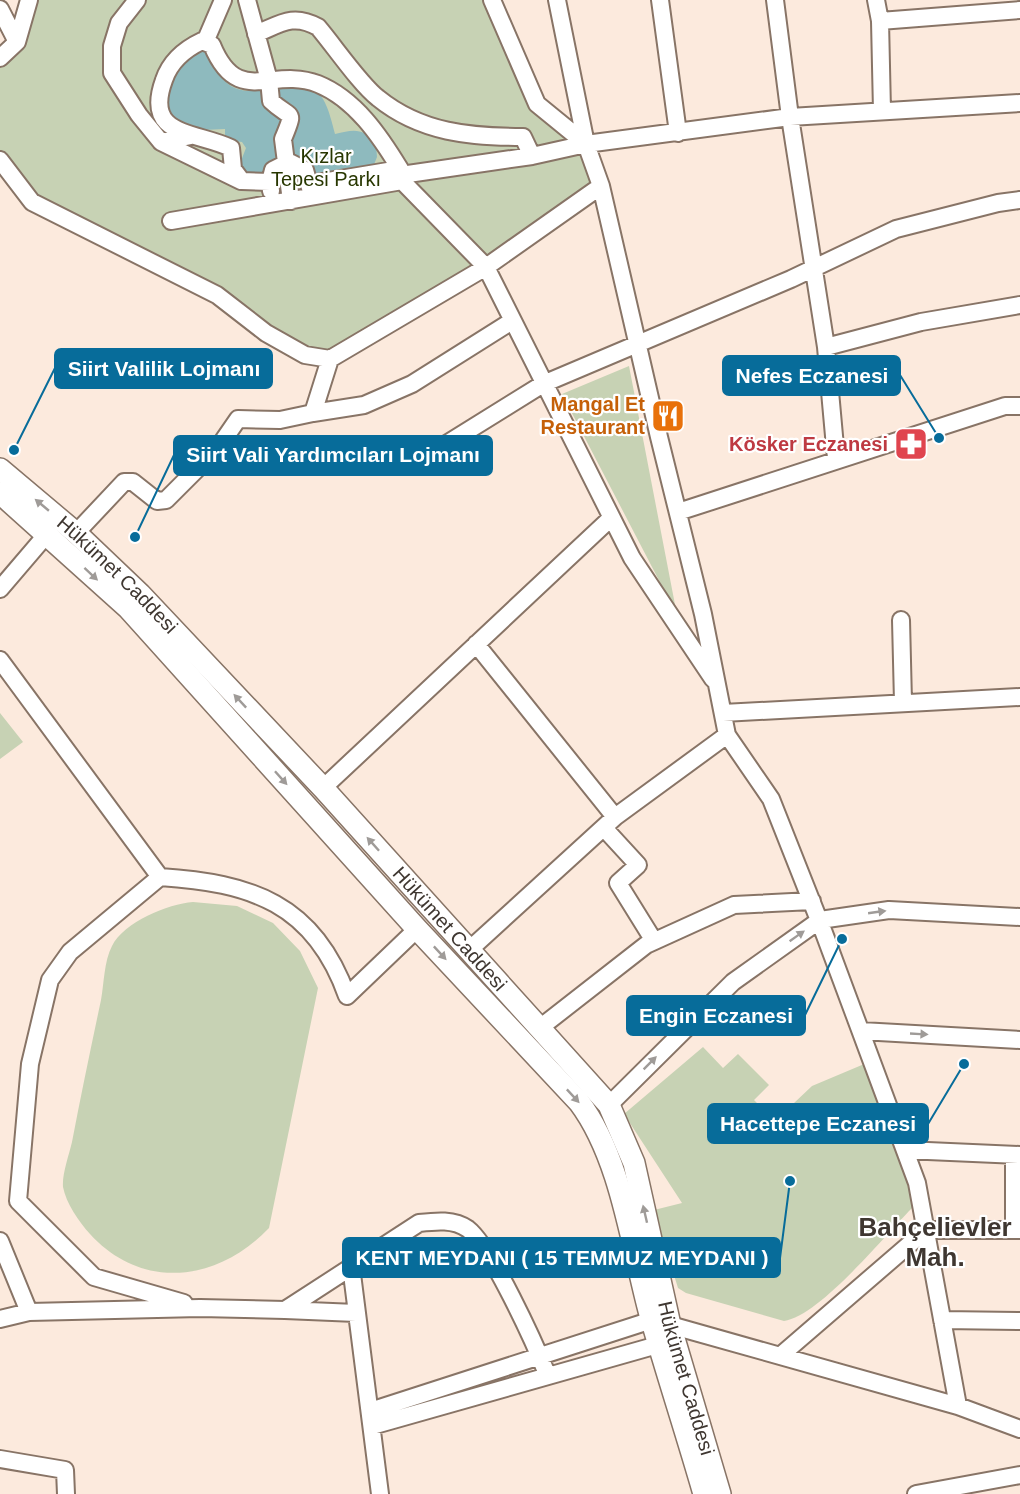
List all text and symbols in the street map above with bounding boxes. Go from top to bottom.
park label: Kızlar Tepesi Parkı [271,145,381,190]
callout: Siirt Valilik Lojmanı [55,349,272,388]
callout: Nefes Eczanesi [723,356,900,395]
text: Siirt Valilik Lojmanı [68,357,260,380]
text: Nefes Eczanesi [736,364,888,387]
place label: Mangal Et Restaurant [541,393,645,438]
restaurant icon: Mangal Et Restaurant [650,398,686,434]
pharmacy icon: Kösker Eczanesi [893,426,929,462]
place label: Kösker Eczanesi [729,433,888,455]
callout: Siirt Vali Yardımcıları Lojmanı [174,436,492,475]
text: Siirt Vali Yardımcıları Lojmanı [186,443,480,466]
one-way arrow [34,498,50,511]
street label: Hükümet Caddesi [53,511,182,638]
one-way arrow [83,567,98,580]
one-way arrow [234,694,247,709]
one-way arrow [274,770,288,785]
one-way arrow [367,837,380,852]
street label: Hükümet Caddesi [389,862,511,995]
one-way arrow [868,908,887,917]
one-way arrow [789,930,805,942]
one-way arrow [433,946,447,961]
callout: Engin Eczanesi [627,996,805,1035]
text: Engin Eczanesi [639,1004,793,1027]
one-way arrow [910,1030,929,1039]
one-way arrow [643,1057,657,1071]
one-way arrow [566,1088,579,1103]
callout: Hacettepe Eczanesi [708,1104,928,1143]
text: Hacettepe Eczanesi [720,1112,916,1135]
one-way arrow [640,1205,650,1224]
district label: Bahçelievler Mah. [858,1212,1012,1272]
callout: KENT MEYDANI ( 15 TEMMUZ MEYDANI ) [343,1238,780,1277]
text: KENT MEYDANI ( 15 TEMMUZ MEYDANI ) [355,1246,769,1269]
street label: Hükümet Caddesi [654,1299,719,1458]

